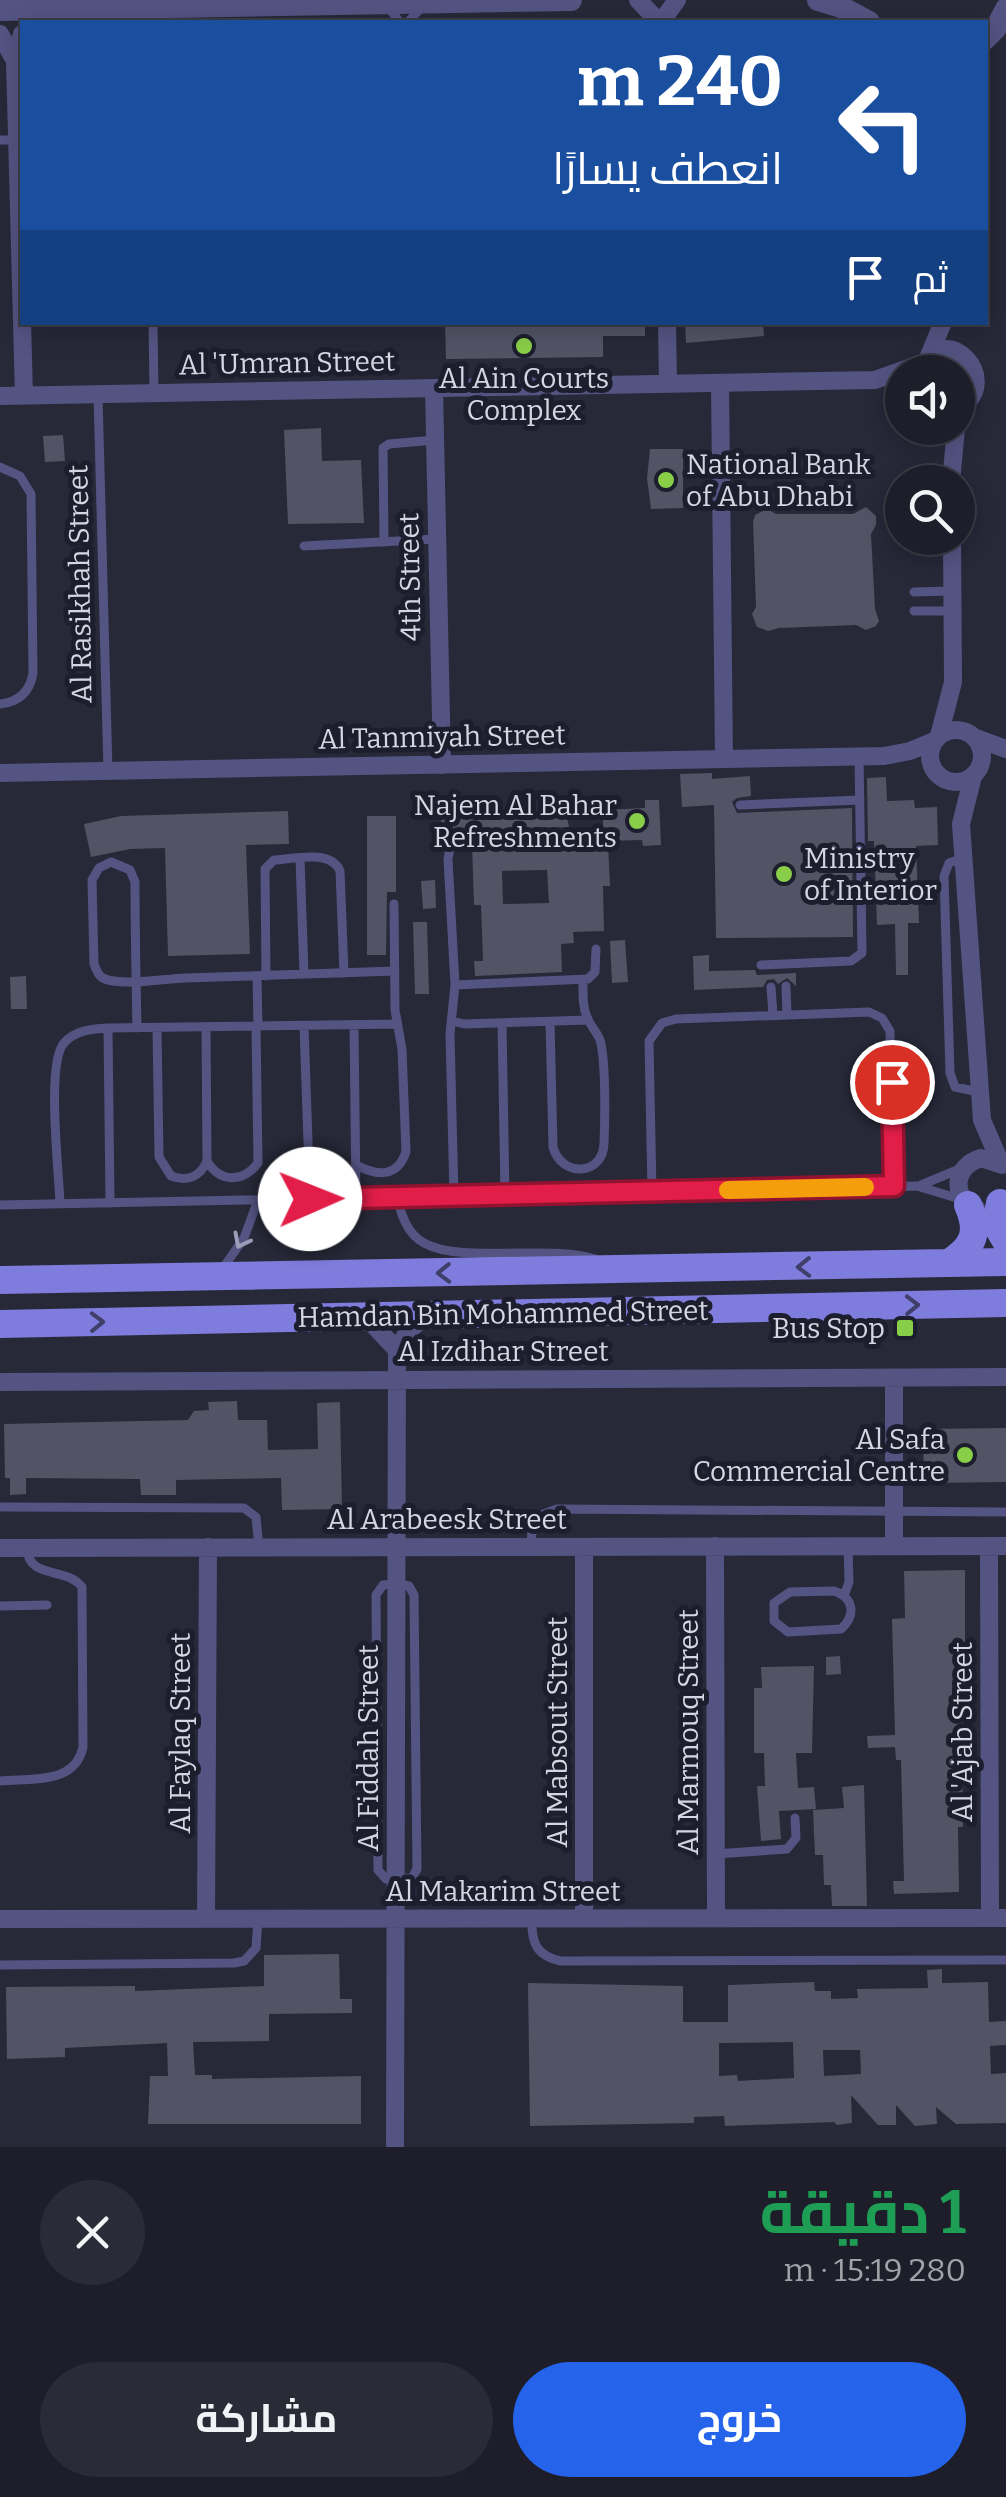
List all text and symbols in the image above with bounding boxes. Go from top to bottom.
text: 240 m [577,40,783,124]
icon: left [818,60,948,190]
text: انعطف يسارًا [552,142,783,196]
icon: arrive [838,250,893,305]
text: ثم [913,256,948,302]
marker: Al Ain Courts Complex [513,335,535,357]
street label: Al 'Umran Street [178,345,396,381]
map controls [885,355,975,555]
button: sound [885,355,975,445]
place label: Al Ain Courts Complex [439,362,609,427]
place label: National Bank of Abu Dhabi [686,448,871,513]
street label: Al Rasikhah Street [61,465,99,703]
button: search [885,465,975,555]
marker: National Bank of Abu Dhabi [655,469,677,491]
street label: 4th Street [392,513,428,641]
street label: Al Tanmiyah Street [318,718,566,756]
place label: Najem Al Bahar Refreshments [414,789,617,854]
marker: Najem Al Bahar Refreshments [626,810,648,832]
place label: Ministry of Interior [804,842,937,907]
marker: Ministry of Interior [773,863,795,885]
pin [850,1040,935,1125]
icon: arrive [865,1055,920,1110]
position arrow [258,1147,362,1251]
one-way arrow [234,1230,253,1249]
one-way arrow [795,1256,811,1277]
one-way arrow [435,1262,450,1284]
street label: Hamdan Bin Mohammed Street [297,1294,709,1334]
one-way arrow [905,1295,921,1316]
one-way arrow [90,1311,106,1332]
place label: Bus Stop [772,1312,885,1345]
marker: Bus Stop [894,1317,916,1339]
street label: Al Izdihar Street [397,1335,609,1368]
place label: Al Safa Commercial Centre [693,1423,945,1488]
marker: Al Safa Commercial Centre [954,1444,976,1466]
street label: Al Arabeesk Street [327,1503,567,1536]
street label: Al Marmouq Street [672,1609,705,1855]
street label: Al Mabsout Street [541,1617,574,1847]
street label: Al Faylaq Street [164,1633,197,1833]
street label: Al 'Ajab Street [946,1642,979,1822]
street label: Al Fiddah Street [352,1645,385,1852]
street label: Al Makarim Street [385,1875,621,1908]
text: 1 دقيقة [760,2177,966,2249]
button: close [40,2180,145,2285]
text: 280 m · 15:19 [784,2251,966,2289]
button: مشاركة [40,2362,493,2477]
button: خروج [513,2362,966,2477]

